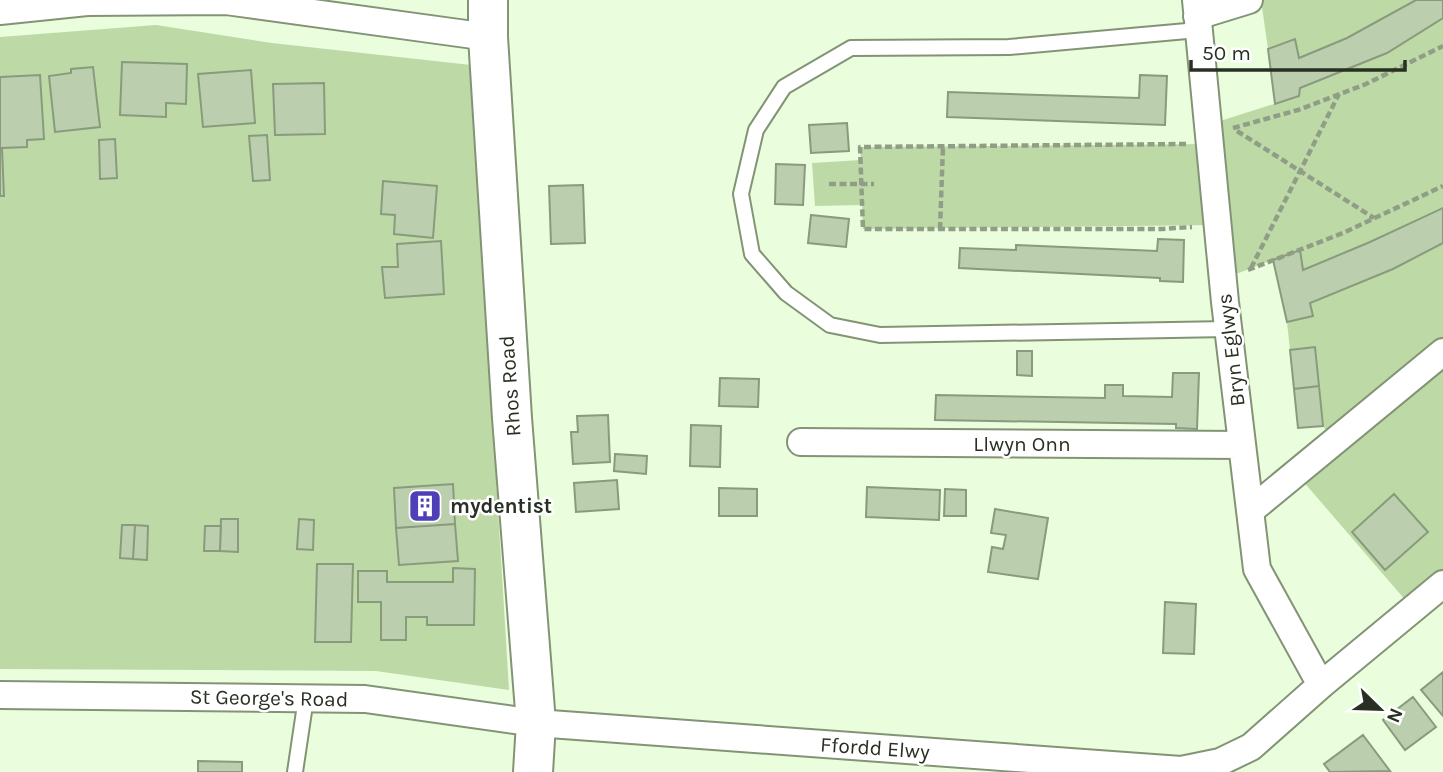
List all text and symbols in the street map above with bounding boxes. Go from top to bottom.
scale bar [1191,28,1404,72]
text: 50 m [1202,41,1251,65]
street label: Bryn Eglwys [1212,292,1250,408]
street label: Rhos Road [494,335,526,437]
street label: Llwyn Onn [973,432,1071,456]
building icon: mydentist [406,487,444,525]
place label: mydentist [450,494,552,518]
north arrow [1345,674,1415,744]
street label: St George's Road [190,685,348,711]
text: N [1382,705,1408,726]
street label: Ffordd Elwy [819,732,931,764]

